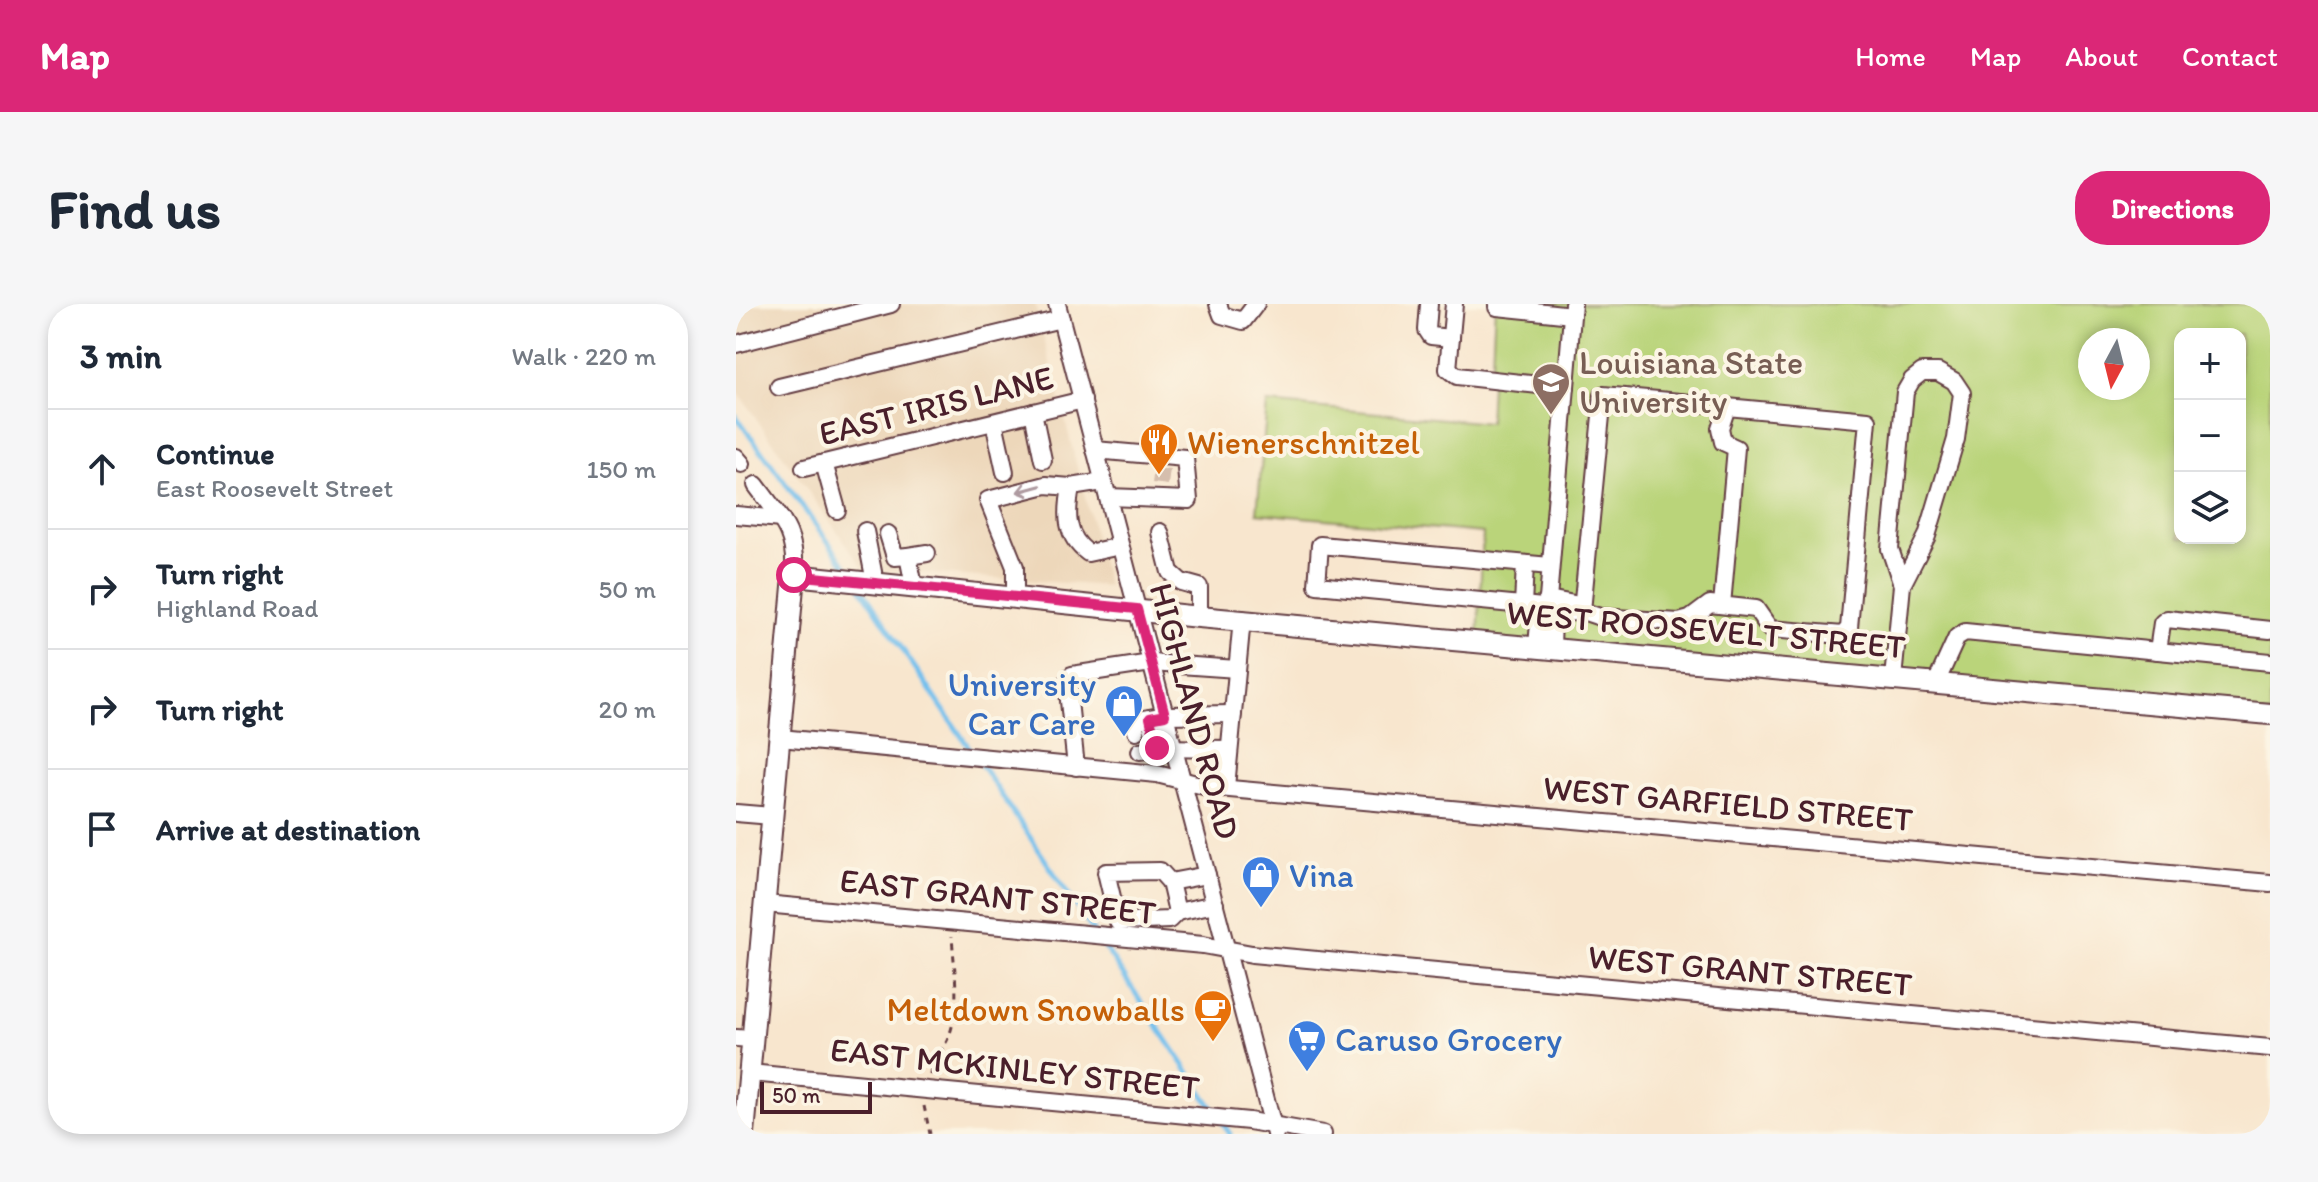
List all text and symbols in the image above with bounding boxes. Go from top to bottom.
text: Map [40,33,110,79]
text: Home [1855,39,1926,73]
text: Map [1970,39,2021,73]
text: About [2065,39,2138,73]
text: Contact [2182,39,2278,73]
button: Directions [2075,171,2270,245]
text: Find us [48,175,221,242]
north arrow [2078,328,2150,400]
map controls [2174,328,2246,544]
button: + [2174,328,2246,400]
text: 3 min [80,336,162,377]
text: Walk · 220 m [512,340,656,372]
place label: Louisiana State University [1579,342,1803,422]
street label: EAST IRIS LANE [815,357,1058,454]
school or university icon: Louisiana State University [1530,361,1572,416]
button: − [2174,400,2246,472]
restaurant icon: Wienerschnitzel [1138,421,1180,476]
place label: Wienerschnitzel [1187,422,1420,463]
text: Continue [156,435,275,472]
icon: ahead [80,447,124,491]
text: 150 m [587,453,656,485]
text: East Roosevelt Street [156,472,393,504]
button: layers [2174,472,2246,544]
one-way arrow [1016,483,1042,498]
text: Turn right [156,555,284,592]
route start [776,557,812,593]
icon: right [80,567,124,611]
text: 50 m [599,573,656,605]
street label: HIGHLAND ROAD [1141,579,1248,844]
text: Highland Road [156,592,318,624]
street label: WEST ROOSEVELT STREET [1505,592,1907,667]
place label: University Car Care [948,664,1096,744]
shop icon: University Car Care [1103,683,1145,738]
icon: right [80,687,124,731]
text: Turn right [156,691,284,728]
text: 20 m [599,693,656,725]
route end [1139,730,1175,766]
street label: WEST GARFIELD STREET [1541,767,1915,840]
icon: arrive [80,807,124,851]
text: Arrive at destination [156,811,420,848]
shop icon: Vina [1240,854,1282,909]
place label: Vina [1289,855,1354,896]
street label: EAST GRANT STREET [838,859,1158,933]
street label: WEST GRANT STREET [1586,936,1914,1005]
cafe icon: Meltdown Snowballs [1192,988,1234,1043]
place label: Meltdown Snowballs [886,989,1185,1030]
supermarket icon: Caruso Grocery [1286,1018,1328,1073]
place label: Caruso Grocery [1335,1019,1562,1060]
street label: EAST MCKINLEY STREET [828,1029,1201,1108]
scale bar [760,1078,872,1114]
text: 50 m [772,1082,821,1109]

